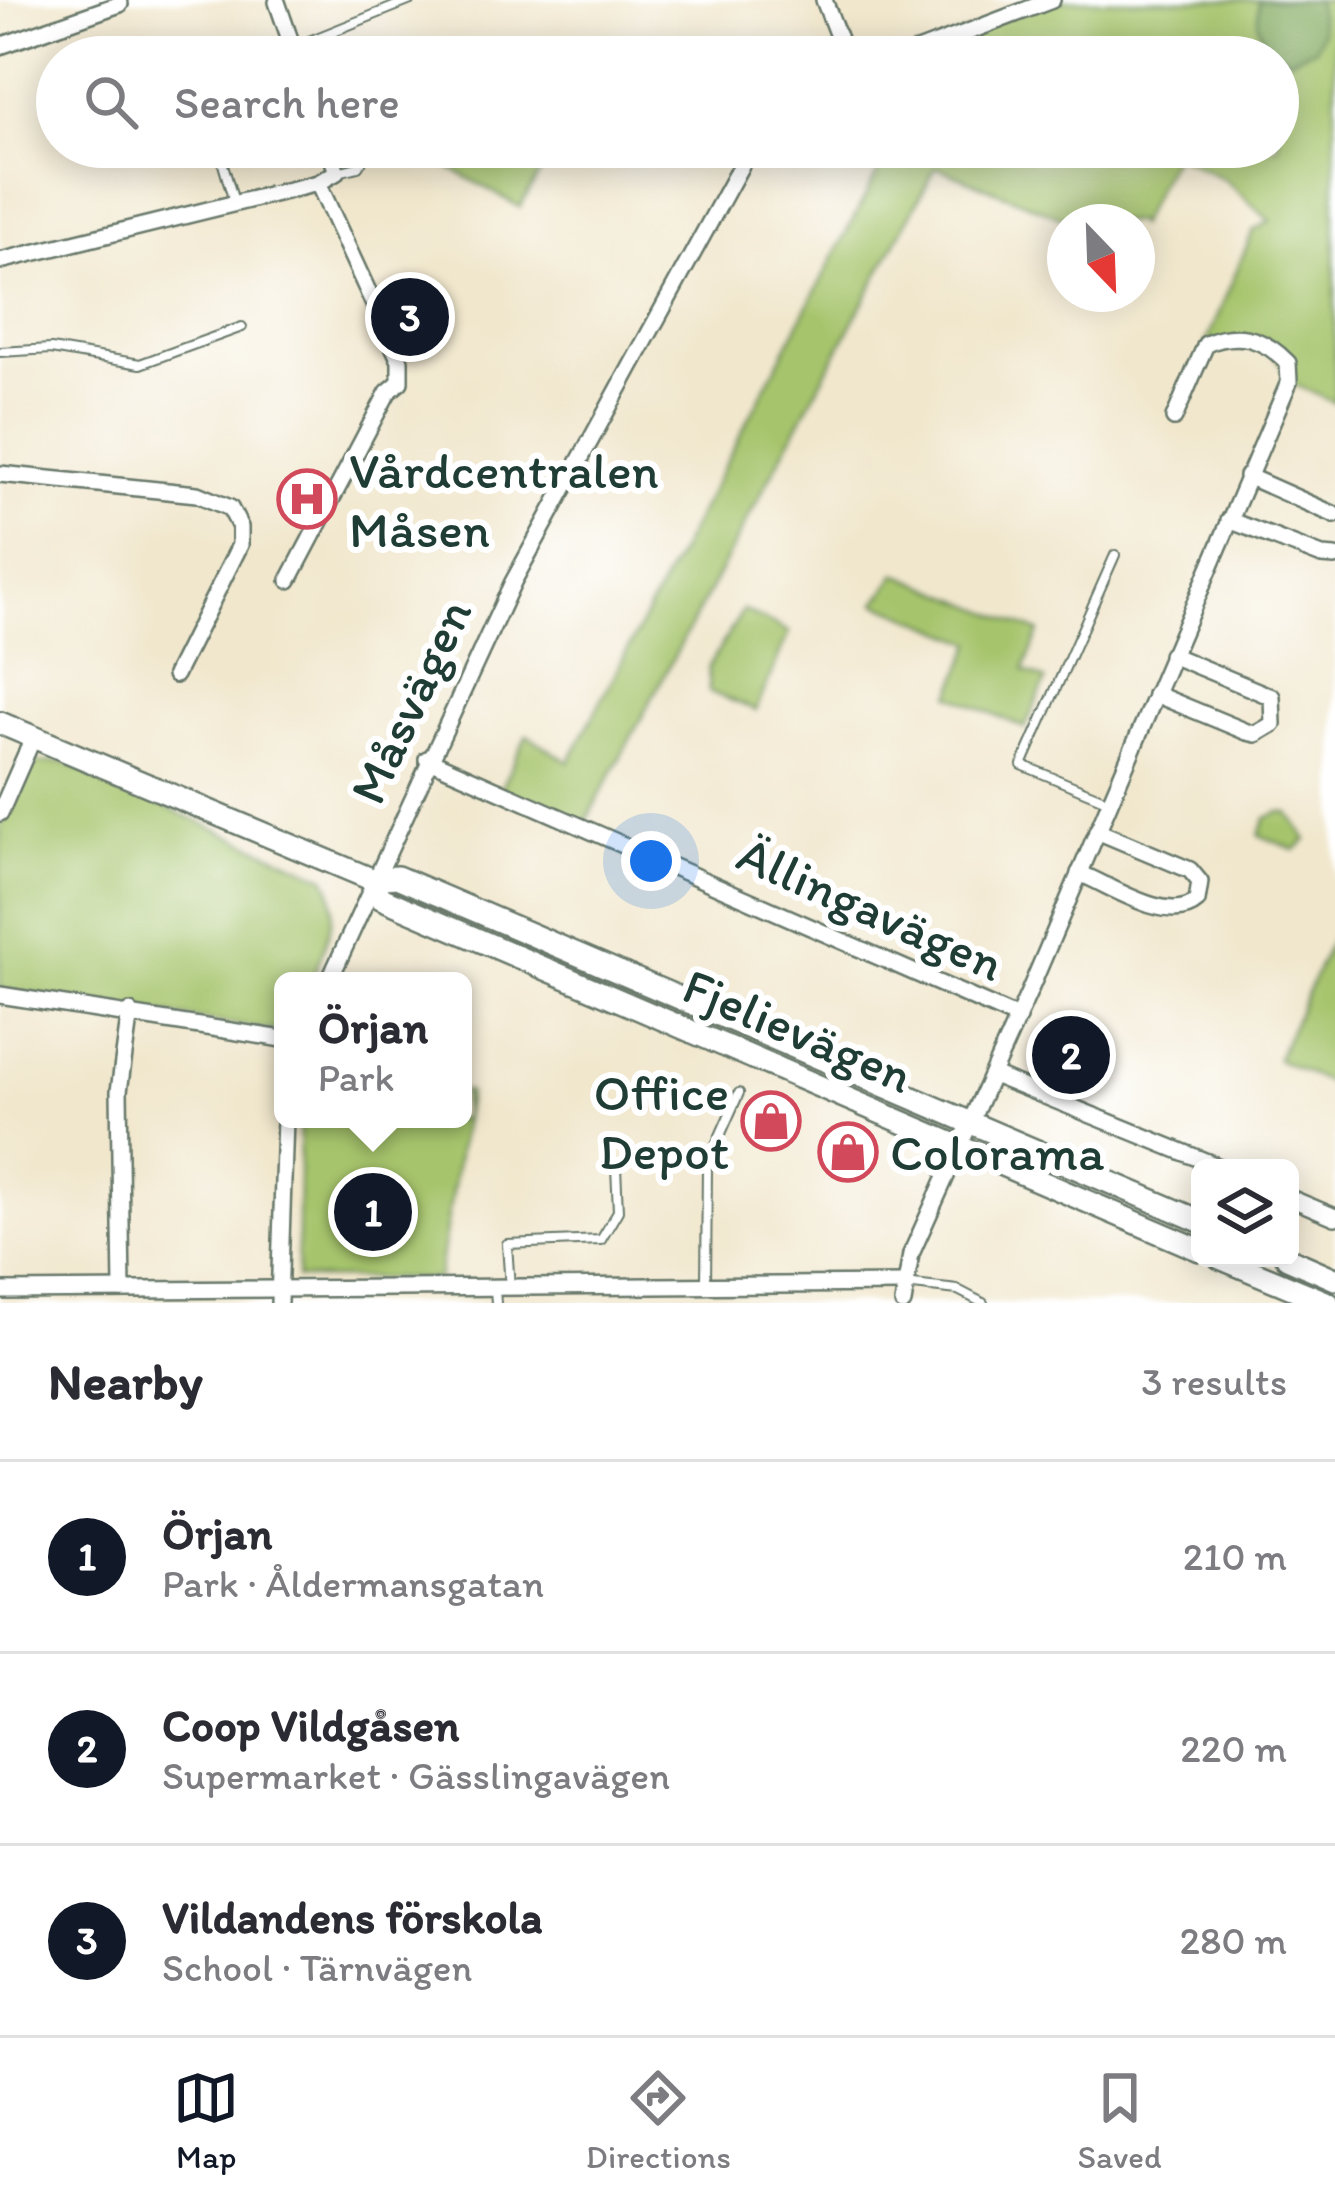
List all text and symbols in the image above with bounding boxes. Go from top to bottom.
search box [36,36,1299,168]
icon: search [78,69,144,135]
text: Search here [174,75,400,129]
north arrow [1047,204,1155,312]
pin: 3 [371,272,449,362]
place label: Vårdcentralen Måsen [349,440,659,560]
hospital icon: Vårdcentralen Måsen [276,468,338,530]
street label: Måsvägen [337,589,484,813]
street label: Ällingavägen [728,823,1013,994]
your location [621,831,681,891]
street label: Fjelievägen [674,955,922,1106]
popup [274,972,472,1128]
text: Örjan [318,1000,428,1054]
pin: 2 [1032,1010,1110,1100]
text: Park [318,1054,394,1101]
place label: Office Depot [594,1062,729,1182]
shop icon: Office Depot [740,1090,802,1152]
shop icon: Colorama [817,1121,879,1183]
place label: Colorama [890,1122,1104,1183]
map controls [1191,1159,1299,1267]
button: layers [1191,1159,1299,1267]
pin: 1 [334,1167,412,1257]
text: Nearby [48,1351,203,1412]
text: 3 results [1141,1358,1287,1405]
text: Örjan [162,1506,273,1560]
text: 1 [78,1533,96,1580]
text: 210 m [1183,1533,1287,1580]
text: Park · Åldermansgatan [162,1560,544,1607]
text: Coop Vildgåsen [162,1698,459,1752]
text: 2 [77,1725,97,1772]
text: 220 m [1180,1725,1287,1772]
text: Supermarket · Gässlingavägen [162,1752,670,1799]
text: Vildandens förskola [162,1890,542,1944]
text: 3 [76,1917,98,1964]
text: 280 m [1180,1917,1287,1964]
text: School · Tärnvägen [162,1944,472,1991]
tab: Map [173,2065,239,2176]
tab: Directions [586,2065,731,2176]
tab: Saved [1078,2065,1162,2176]

